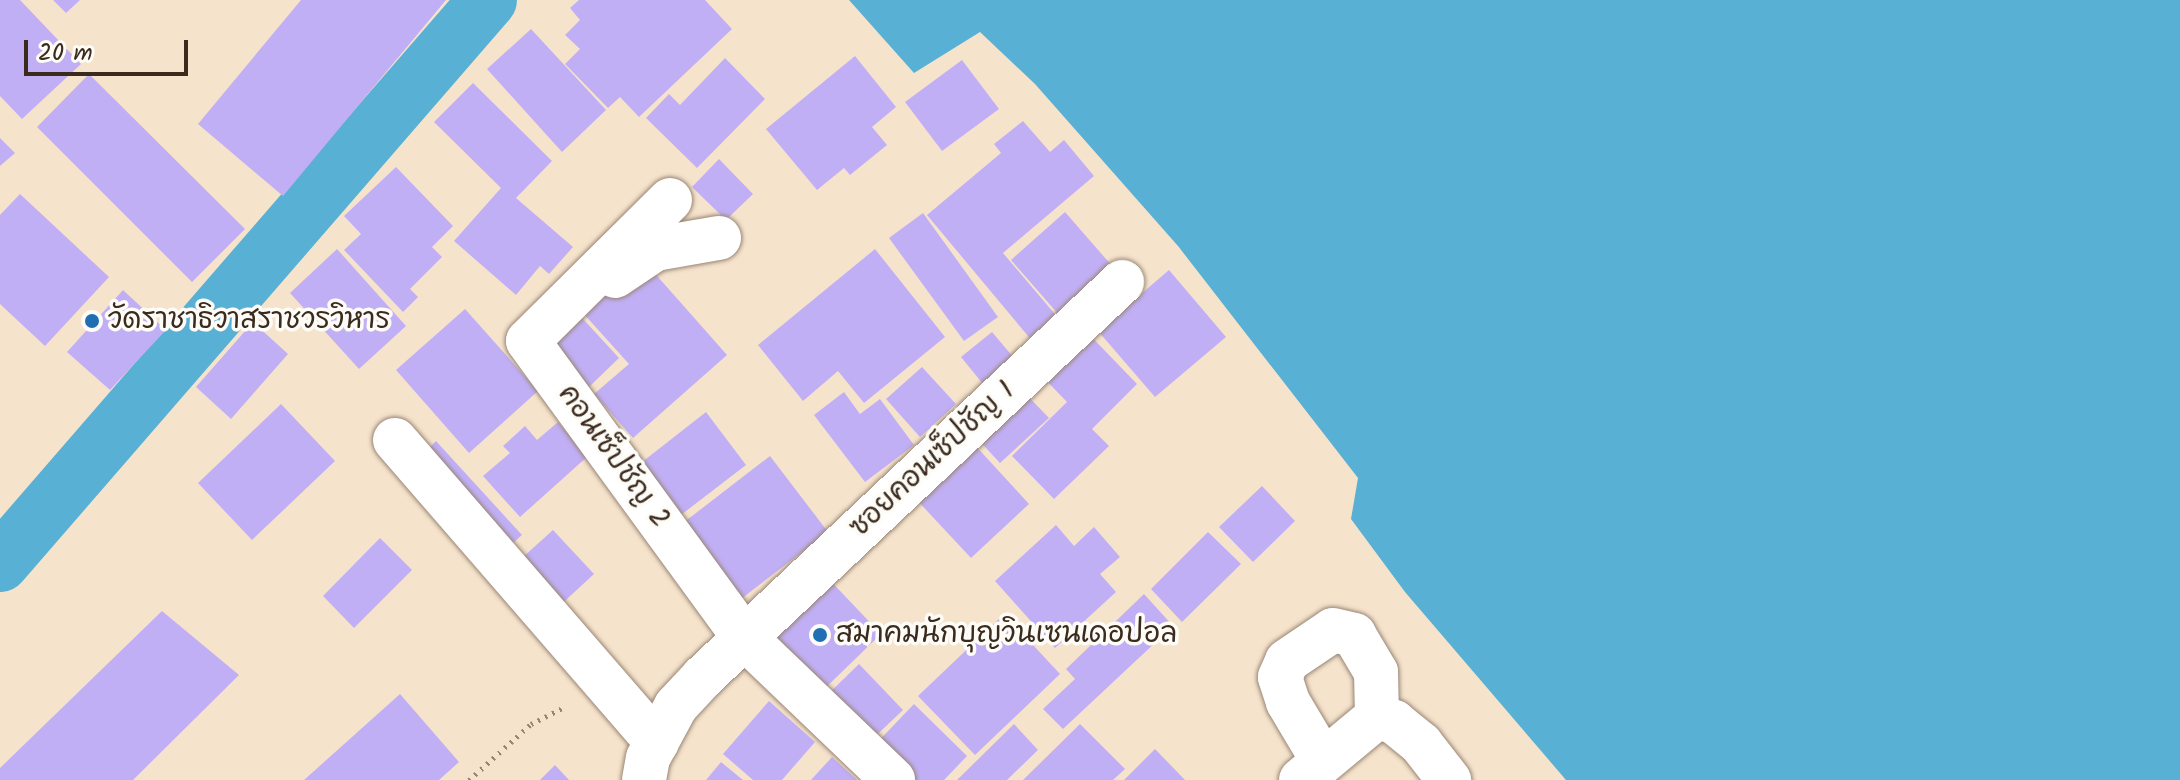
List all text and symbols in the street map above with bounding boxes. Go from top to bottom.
scale bar [28,24,192,74]
text: 20 m [38,34,93,73]
place label: วัดราชาธิวาสราชวรวิหาร [108,304,390,338]
marker: วัดราชาธิวาสราชวรวิหาร [83,312,101,330]
street label: ซอยคอนเซ็ปชัญ 1 [844,375,1022,545]
street label: คอนเซ็ปชัญ 2 [550,379,676,535]
place label: สมาคมนักบุญวินเซนเดอปอล [836,618,1177,652]
marker: สมาคมนักบุญวินเซนเดอปอล [811,626,829,644]

